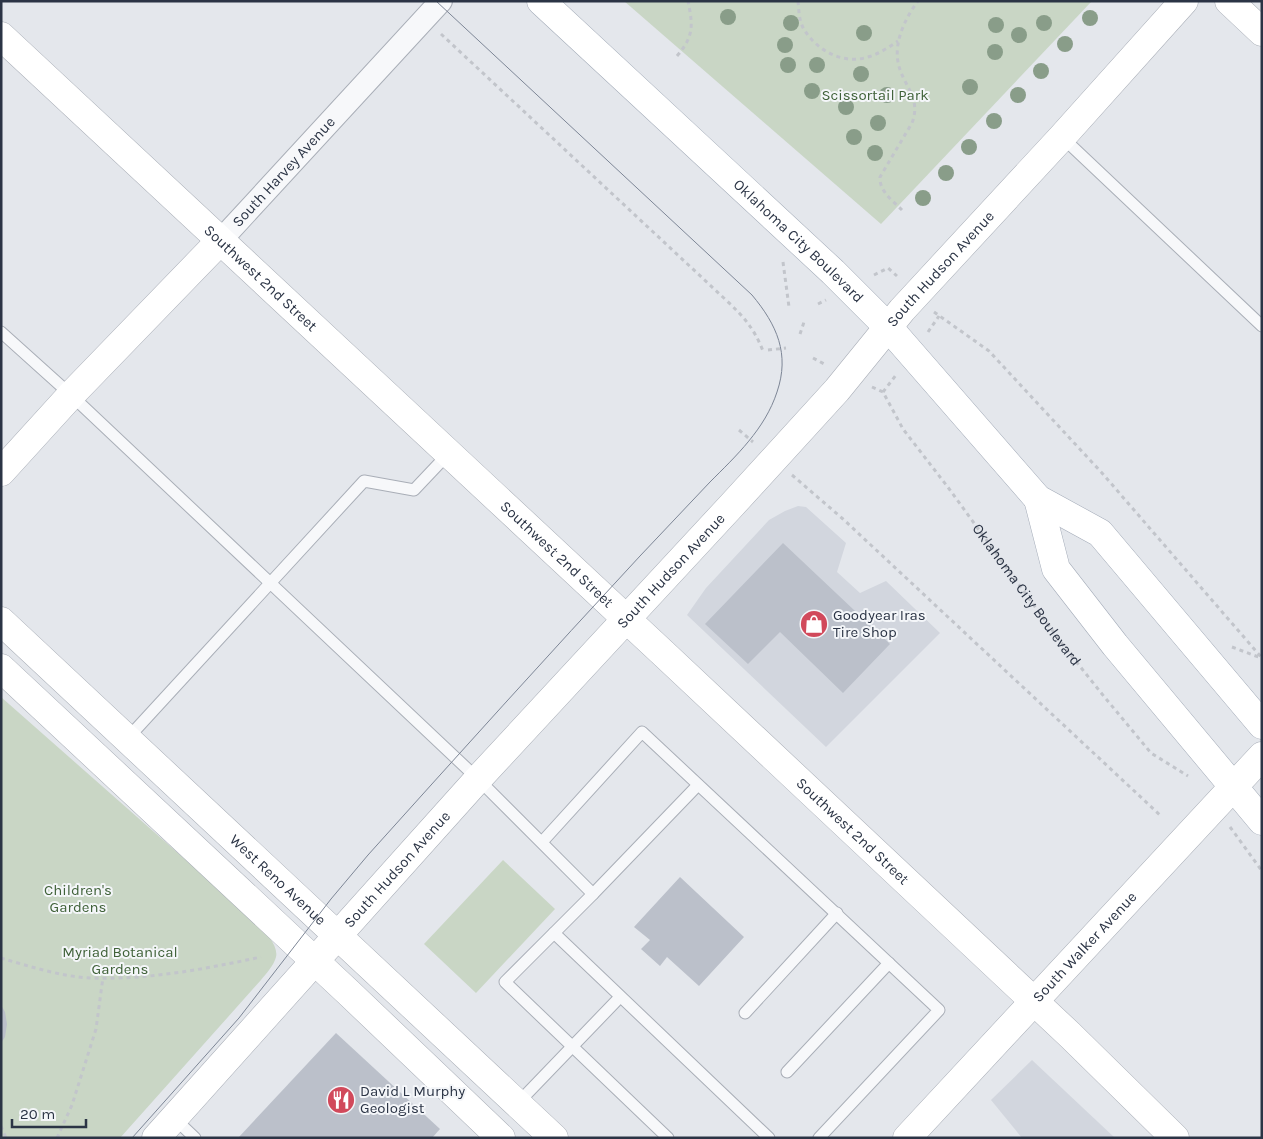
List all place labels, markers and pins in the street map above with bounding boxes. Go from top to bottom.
place label: Goodyear Iras Tire Shop [833,606,926,641]
shop icon: Goodyear Iras Tire Shop [799,609,829,639]
place label: David L Murphy Geologist [360,1082,465,1117]
restaurant icon: David L Murphy Geologist [326,1085,356,1115]

